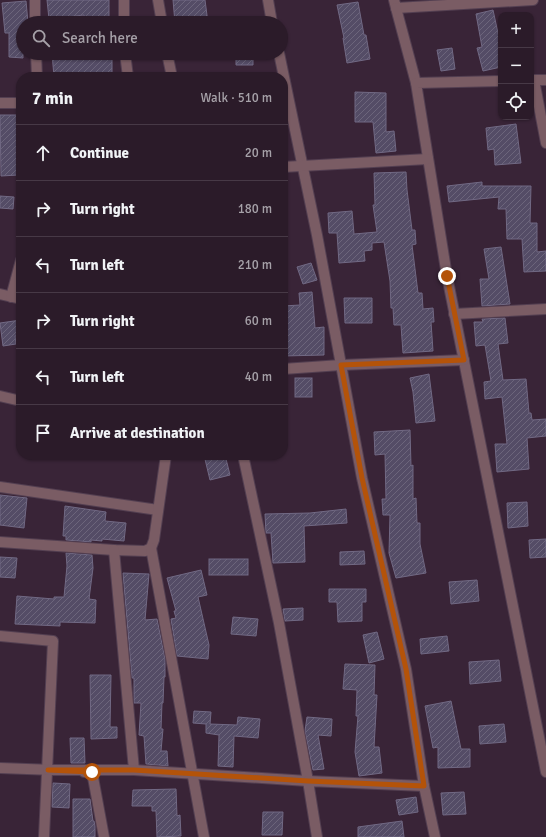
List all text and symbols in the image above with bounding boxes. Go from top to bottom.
map controls [498,12,534,120]
button: + [498,12,534,48]
search box [16,16,288,60]
icon: search [30,27,52,49]
text: Search here [62,29,138,47]
button: − [498,48,534,84]
button: locate [498,84,534,120]
text: 7 min [32,88,73,109]
text: Walk · 510 m [201,90,272,106]
icon: ahead [32,142,54,164]
text: Continue [70,144,129,162]
text: 20 m [245,145,272,161]
icon: right [32,198,54,220]
text: Turn right [70,200,135,218]
text: 180 m [238,201,272,217]
icon: left [32,254,54,276]
text: Turn left [70,256,124,274]
text: 210 m [238,257,272,273]
route end [438,267,456,285]
icon: right [32,310,54,332]
text: Turn right [70,312,135,330]
text: 60 m [245,313,272,329]
icon: left [32,366,54,388]
text: Turn left [70,368,124,386]
text: 40 m [245,369,272,385]
icon: arrive [32,422,54,444]
text: Arrive at destination [70,424,205,442]
route start [83,763,101,781]

